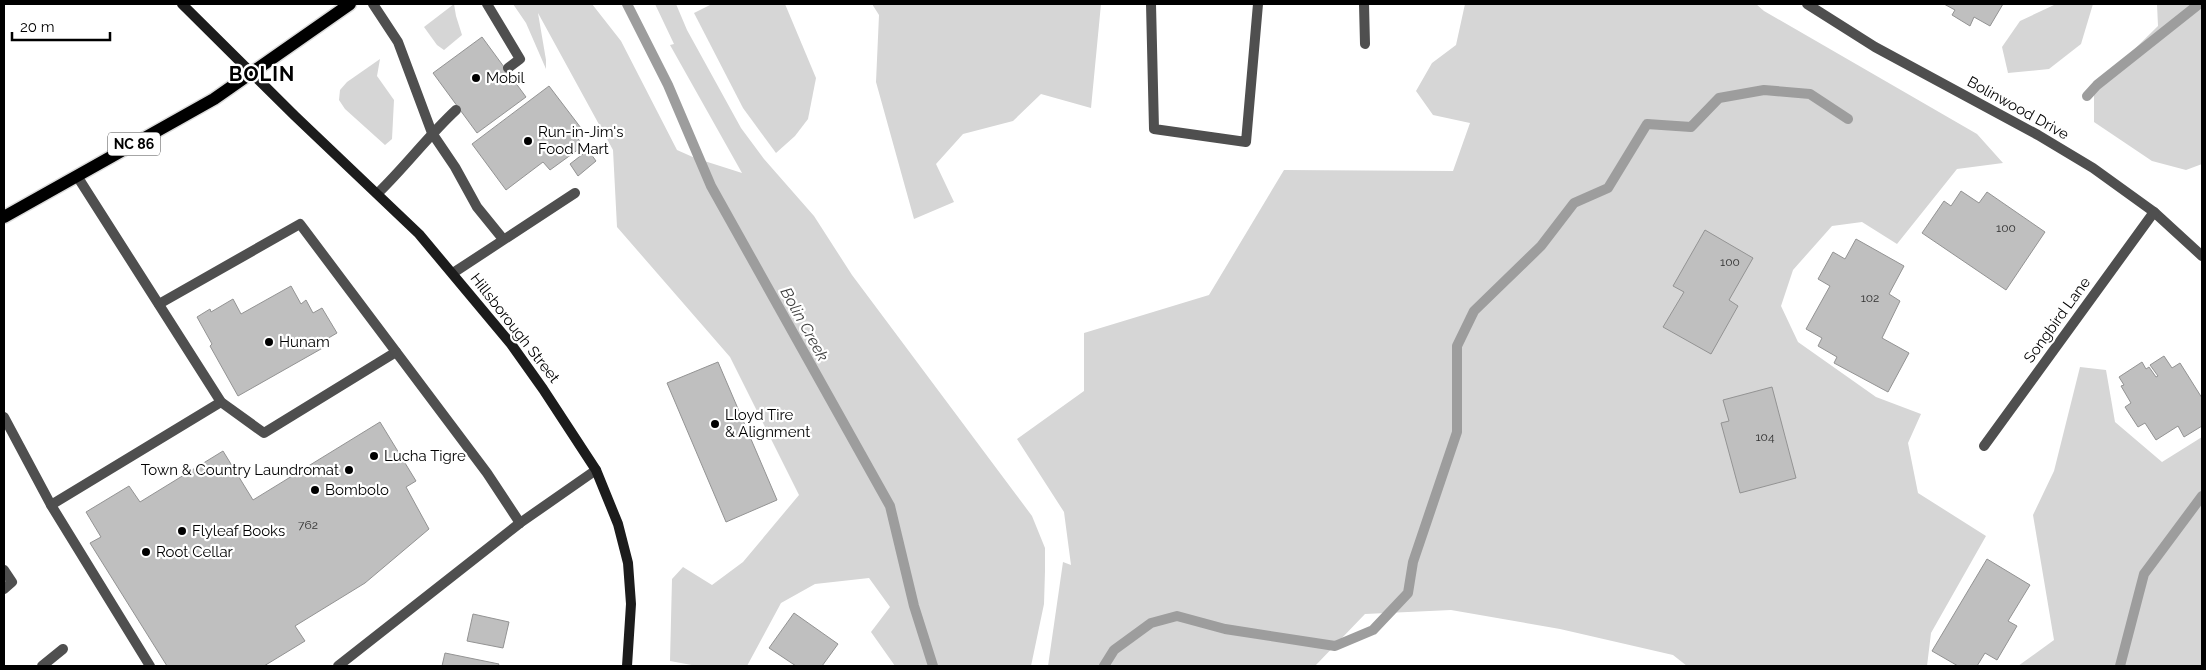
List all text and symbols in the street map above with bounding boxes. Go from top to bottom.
scale bar [12,10,110,42]
text: 20 m [20,18,55,36]
district label: BOLIN [229,62,295,86]
place label: Mobil [486,69,525,87]
marker: Mobil [470,72,482,84]
street label: Bolinwood Drive [1964,73,2072,143]
place label: Run-in-Jim's Food Mart [538,123,623,158]
road number: NC 86 [108,132,160,156]
marker: Run-in-Jim's Food Mart [522,135,534,147]
house number: 100 [1996,221,2016,235]
house number: 100 [1720,255,1740,269]
street label: Hillsborough Street [467,270,563,386]
street label: Songbird Lane [2020,274,2094,366]
water label: Bolin Creek [777,284,833,365]
house number: 102 [1861,291,1879,305]
place label: Hunam [279,333,330,351]
marker: Hunam [263,336,275,348]
place label: Lloyd Tire & Alignment [725,406,810,441]
marker: Lloyd Tire & Alignment [709,418,721,430]
house number: 104 [1755,430,1775,444]
place label: Lucha Tigre [384,447,466,465]
marker: Lucha Tigre [368,450,380,462]
place label: Town & Country Laundromat [141,461,339,479]
marker: Town & Country Laundromat [343,464,355,476]
place label: Bombolo [325,481,389,499]
marker: Bombolo [309,484,321,496]
house number: 762 [298,518,318,532]
place label: Flyleaf Books [192,522,285,540]
marker: Flyleaf Books [176,525,188,537]
place label: Root Cellar [156,543,234,561]
marker: Root Cellar [140,546,152,558]

